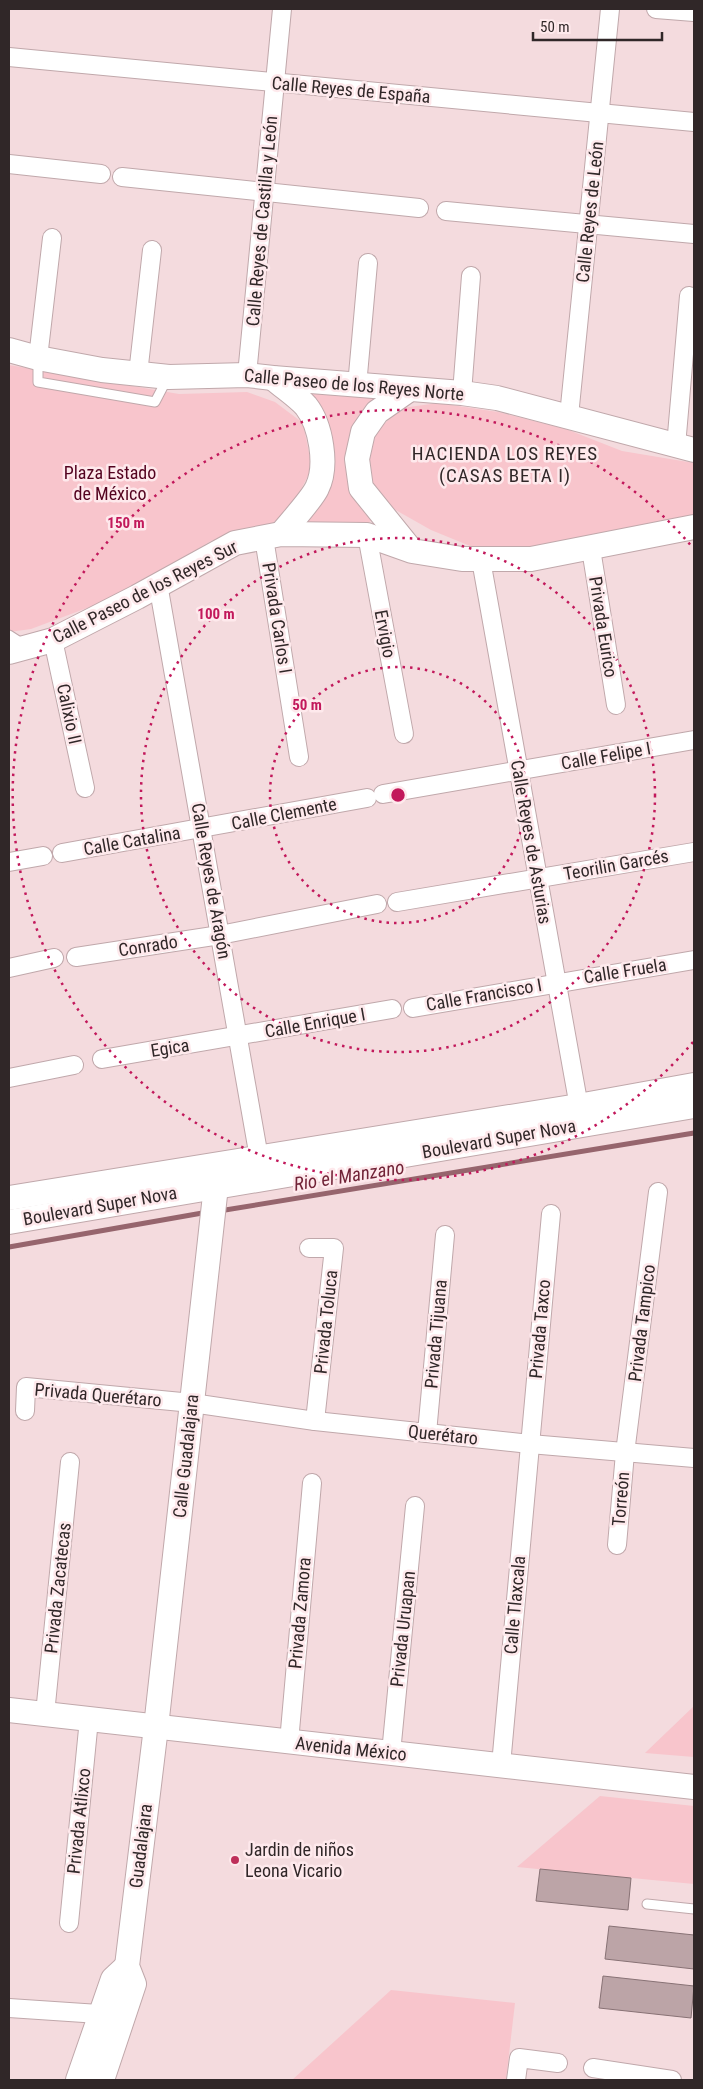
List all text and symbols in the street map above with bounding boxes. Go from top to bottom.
scale bar [533,10,662,42]
text: 50 m [540,18,570,36]
street label: Calle Reyes de España [271,72,431,107]
street label: Calle Reyes de Castilla y León [242,115,281,327]
street label: Calle Reyes de León [572,140,607,284]
street label: Calle Paseo de los Reyes Norte [243,364,465,405]
district label: HACIENDA LOS REYES (CASAS BETA I) [412,442,598,487]
park label: Plaza Estado de México [64,462,156,504]
text: 150 m [107,514,145,532]
street label: Calle Paseo de los Reyes Sur [49,536,241,647]
street label: Privada Carlos I [258,561,297,675]
street label: Privada Eurico [585,575,622,679]
text: 100 m [197,605,235,623]
street label: Ervigio [371,608,400,660]
street label: Calixio II [53,682,86,746]
text: 50 m [292,696,322,714]
street label: Calle Felipe I [559,737,652,774]
street label: Calle Reyes de Asturias [507,758,556,926]
centre of rings [389,786,407,804]
street label: Calle Clemente [229,793,338,834]
street label: Calle Reyes de Aragón [187,801,236,961]
street label: Calle Catalina [82,822,182,859]
street label: Teorilin Garcés [562,845,670,884]
street label: Conrado [117,930,179,961]
street label: Calle Fruela [582,954,668,987]
street label: Calle Francisco I [424,974,543,1015]
street label: Calle Enrique I [263,1003,367,1042]
street label: Egica [149,1034,191,1061]
street label: Boulevard Super Nova [420,1115,577,1162]
water label: Rio el Manzano [292,1155,406,1196]
street label: Boulevard Super Nova [21,1182,178,1229]
street label: Privada Tampico [624,1263,659,1383]
street label: Privada Toluca [310,1269,341,1375]
street label: Privada Tijuana [420,1279,451,1389]
street label: Privada Taxco [525,1279,554,1379]
street label: Privada Querétaro [34,1378,162,1411]
street label: Calle Guadalajara [169,1393,202,1519]
street label: Querétaro [407,1420,479,1449]
street label: Torreón [608,1471,633,1527]
street label: Privada Zacatecas [40,1522,75,1654]
street label: Calle Tlaxcala [500,1555,529,1655]
street label: Privada Zamora [284,1556,315,1670]
street label: Privada Uruapan [386,1570,419,1688]
street label: Avenida México [294,1732,408,1765]
street label: Privada Atlixco [63,1767,95,1875]
street label: Guadalajara [125,1803,156,1889]
place label: Jardin de niños Leona Vicario [245,1839,354,1881]
marker: Jardin de niños Leona Vicario [229,1854,241,1866]

